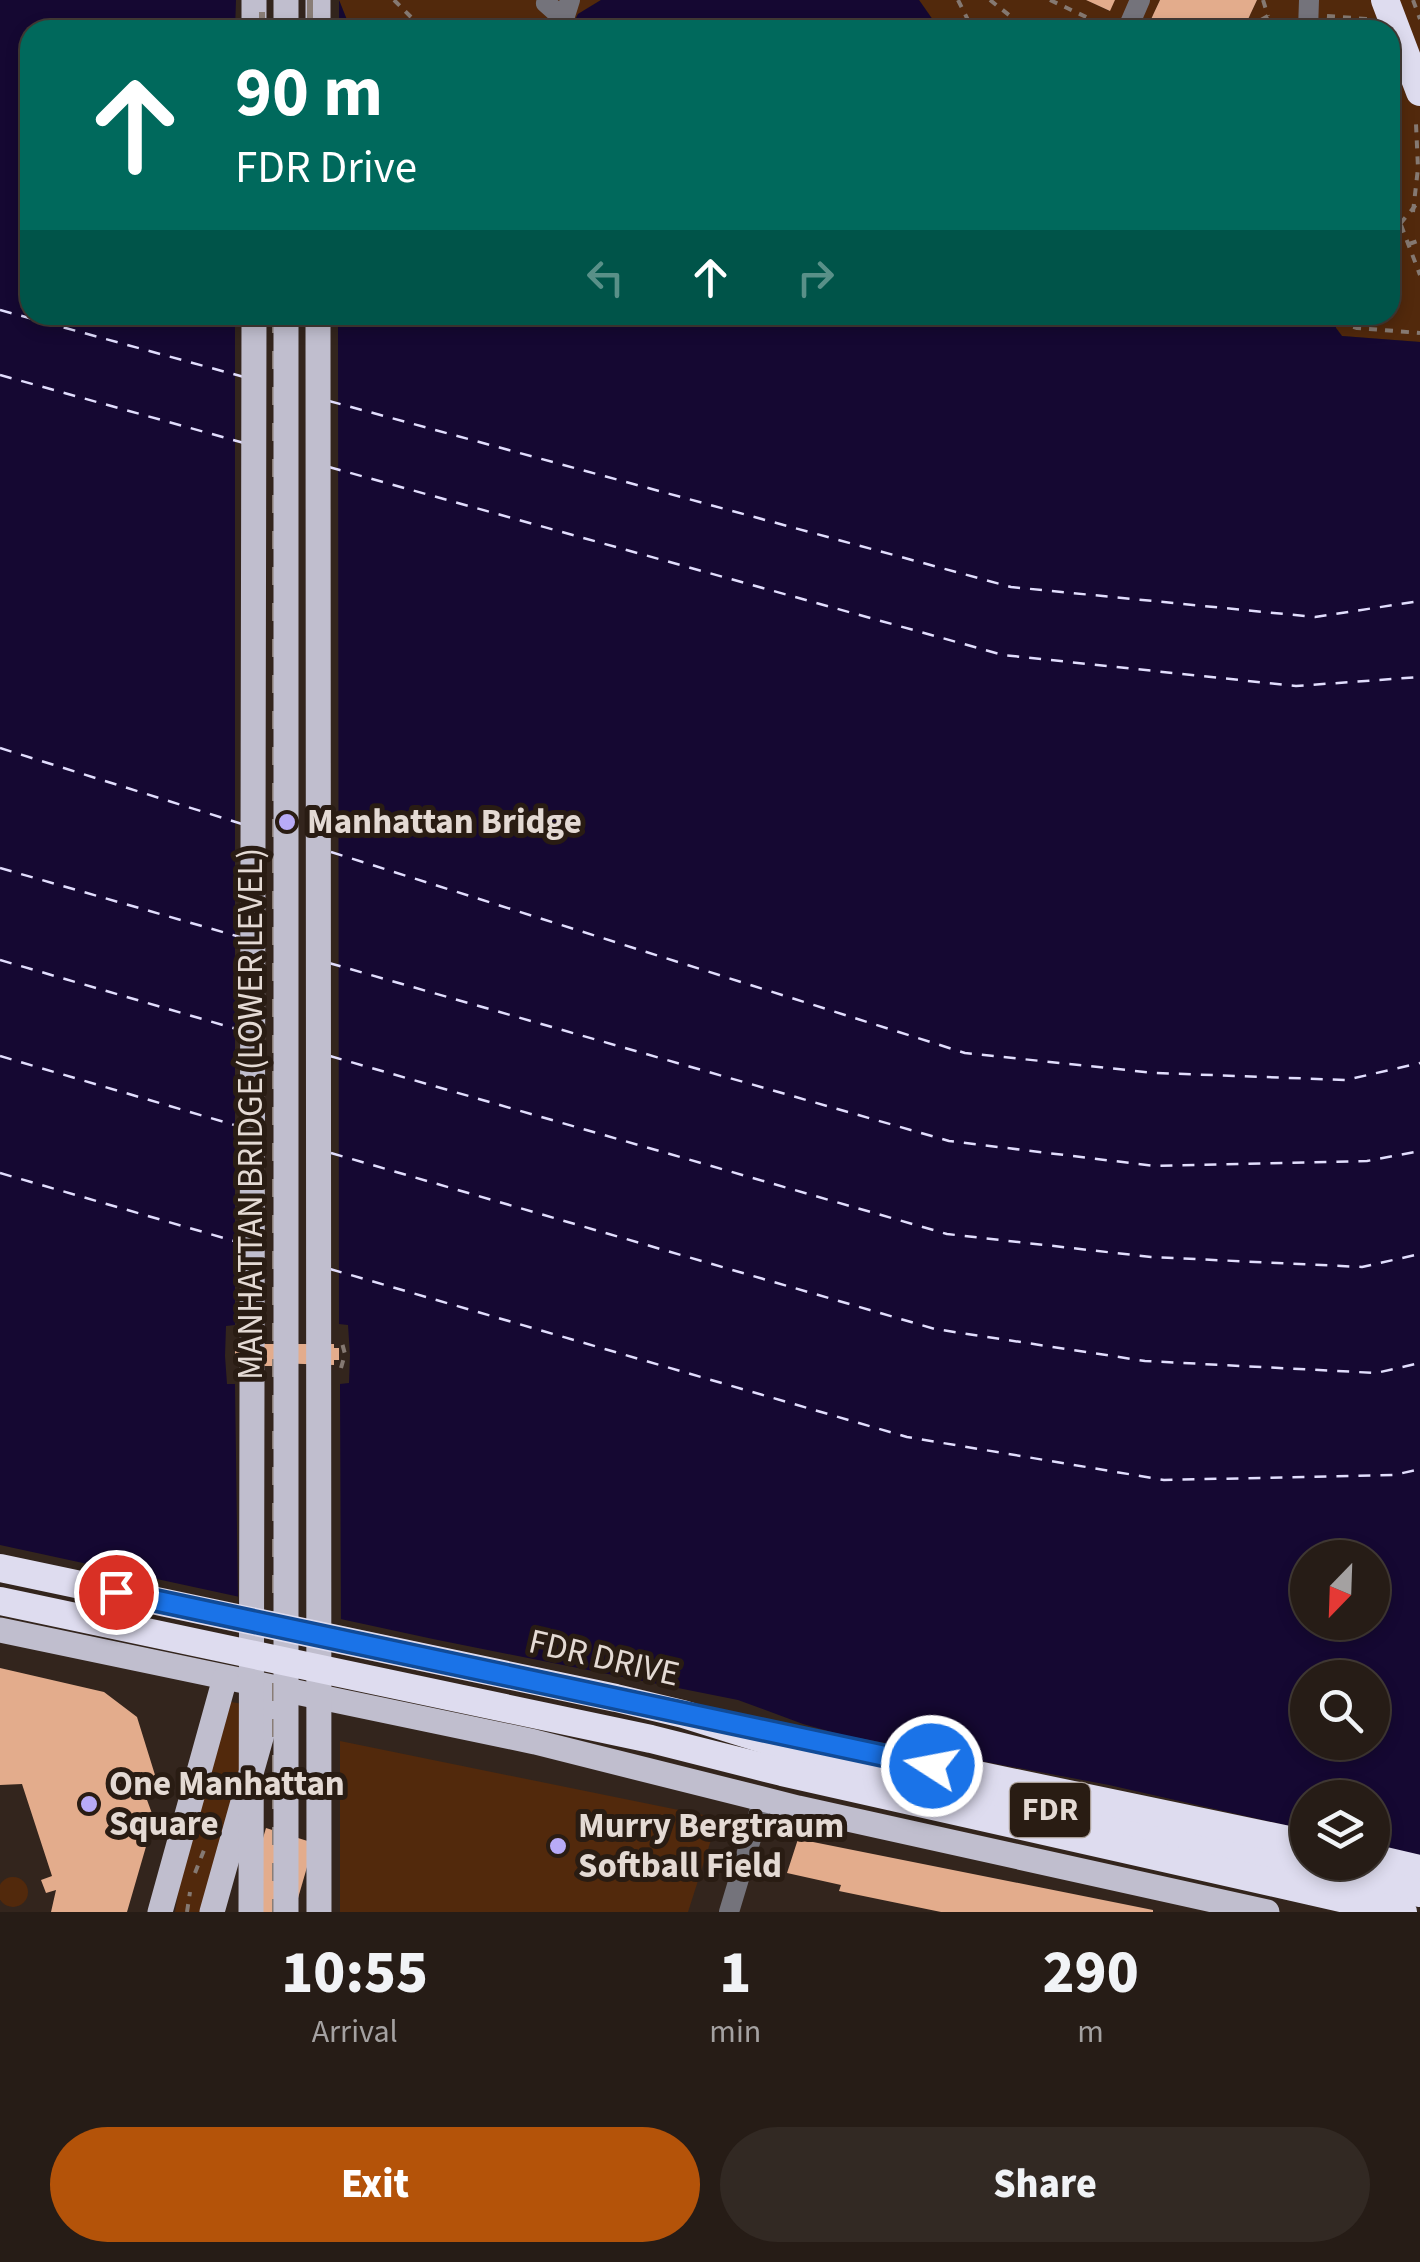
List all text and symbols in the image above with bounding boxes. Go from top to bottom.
text: 90 m [235,43,383,143]
icon: ahead [70,60,200,190]
text: FDR Drive [235,136,417,200]
icon: left [578,250,633,305]
icon: ahead [683,250,738,305]
icon: right [788,250,843,305]
place label: Manhattan Bridge [307,797,582,847]
marker: Manhattan Bridge [276,811,298,833]
street label: MANHATTAN BRIDGE (LOWER LEVEL) [226,848,276,1380]
north arrow [1290,1540,1390,1640]
map controls [1290,1540,1390,1880]
pin [74,1550,159,1635]
icon: arrive [89,1565,144,1620]
street label: FDR DRIVE [524,1616,684,1700]
button: search [1290,1660,1390,1760]
position arrow [880,1714,984,1818]
place label: One Manhattan Square [109,1759,345,1849]
button: layers [1290,1780,1390,1880]
road number: FDR [1010,1783,1090,1837]
marker: One Manhattan Square [78,1793,100,1815]
place label: Murry Bergtraum Softball Field [578,1801,844,1891]
marker: Murry Bergtraum Softball Field [547,1835,569,1857]
text: 10:55 [281,1931,428,2016]
text: 1 [719,1931,751,2016]
text: 290 [1043,1931,1139,2016]
text: Arrival [312,2009,398,2055]
text: min [709,2009,761,2055]
text: m [1077,2009,1104,2055]
button: Exit [50,2127,700,2242]
button: Share [720,2127,1370,2242]

